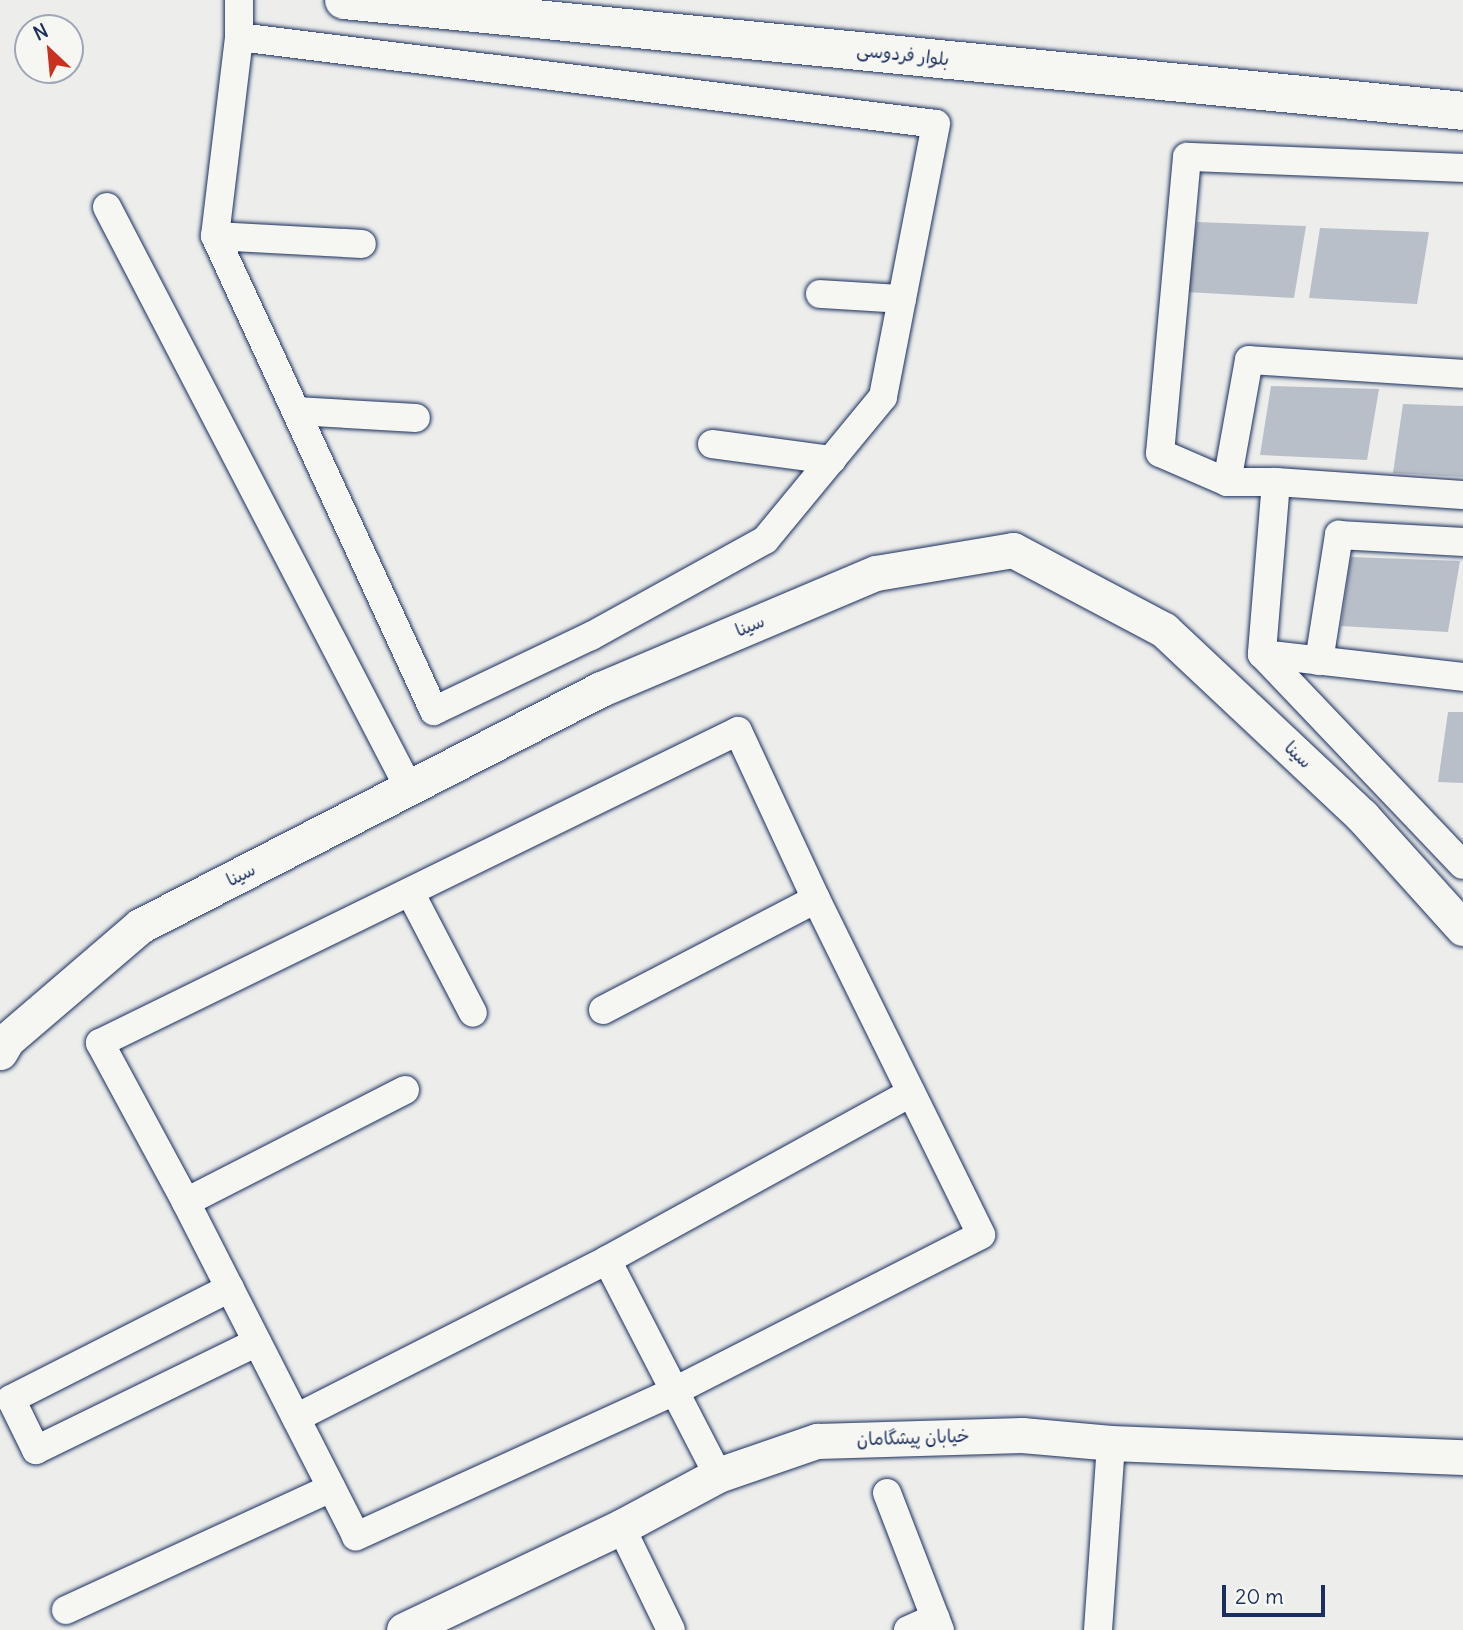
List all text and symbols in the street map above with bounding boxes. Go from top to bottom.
north arrow [14,14,84,84]
text: N [29,18,52,46]
street label: بلوار فردوسی [856,39,950,71]
street label: سینا [732,610,768,642]
street label: سینا [1280,737,1316,773]
street label: سینا [223,859,259,891]
street label: خیابان پیشگامان [856,1425,970,1451]
scale bar [1225,1570,1328,1614]
text: 20 m [1235,1583,1284,1610]

